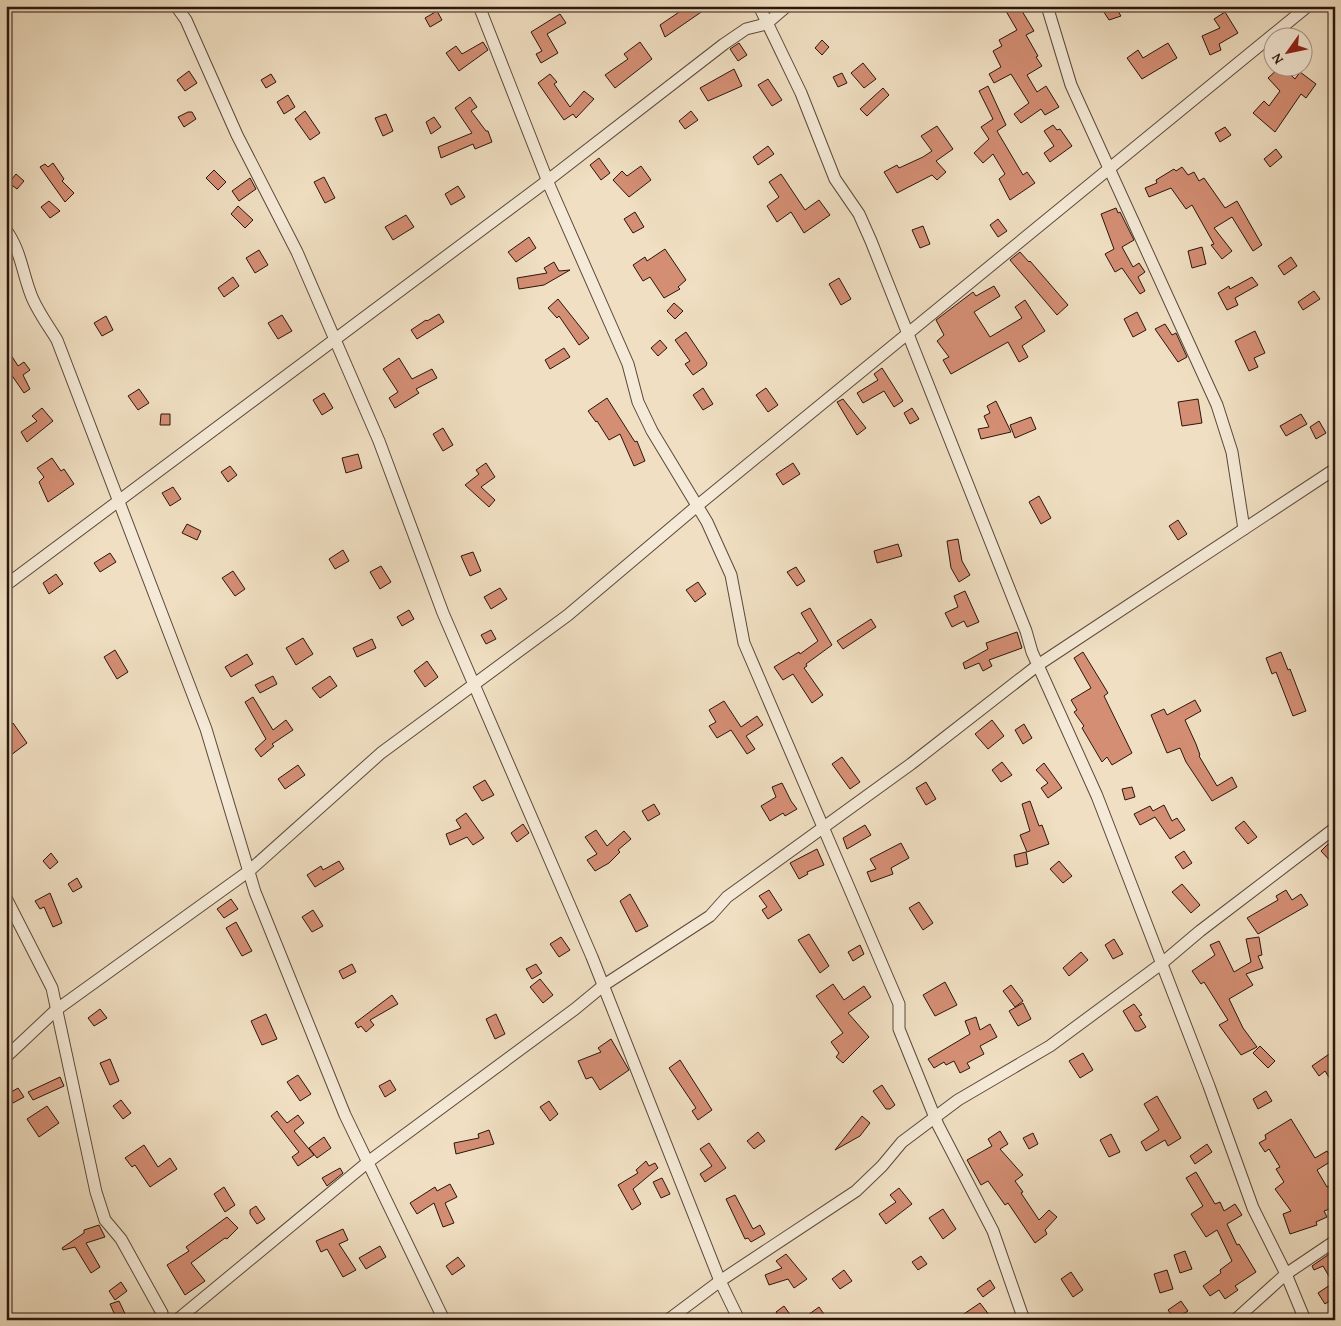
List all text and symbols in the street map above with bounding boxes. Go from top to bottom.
north arrow [1264,28,1314,78]
text: N [1266,49,1288,68]

